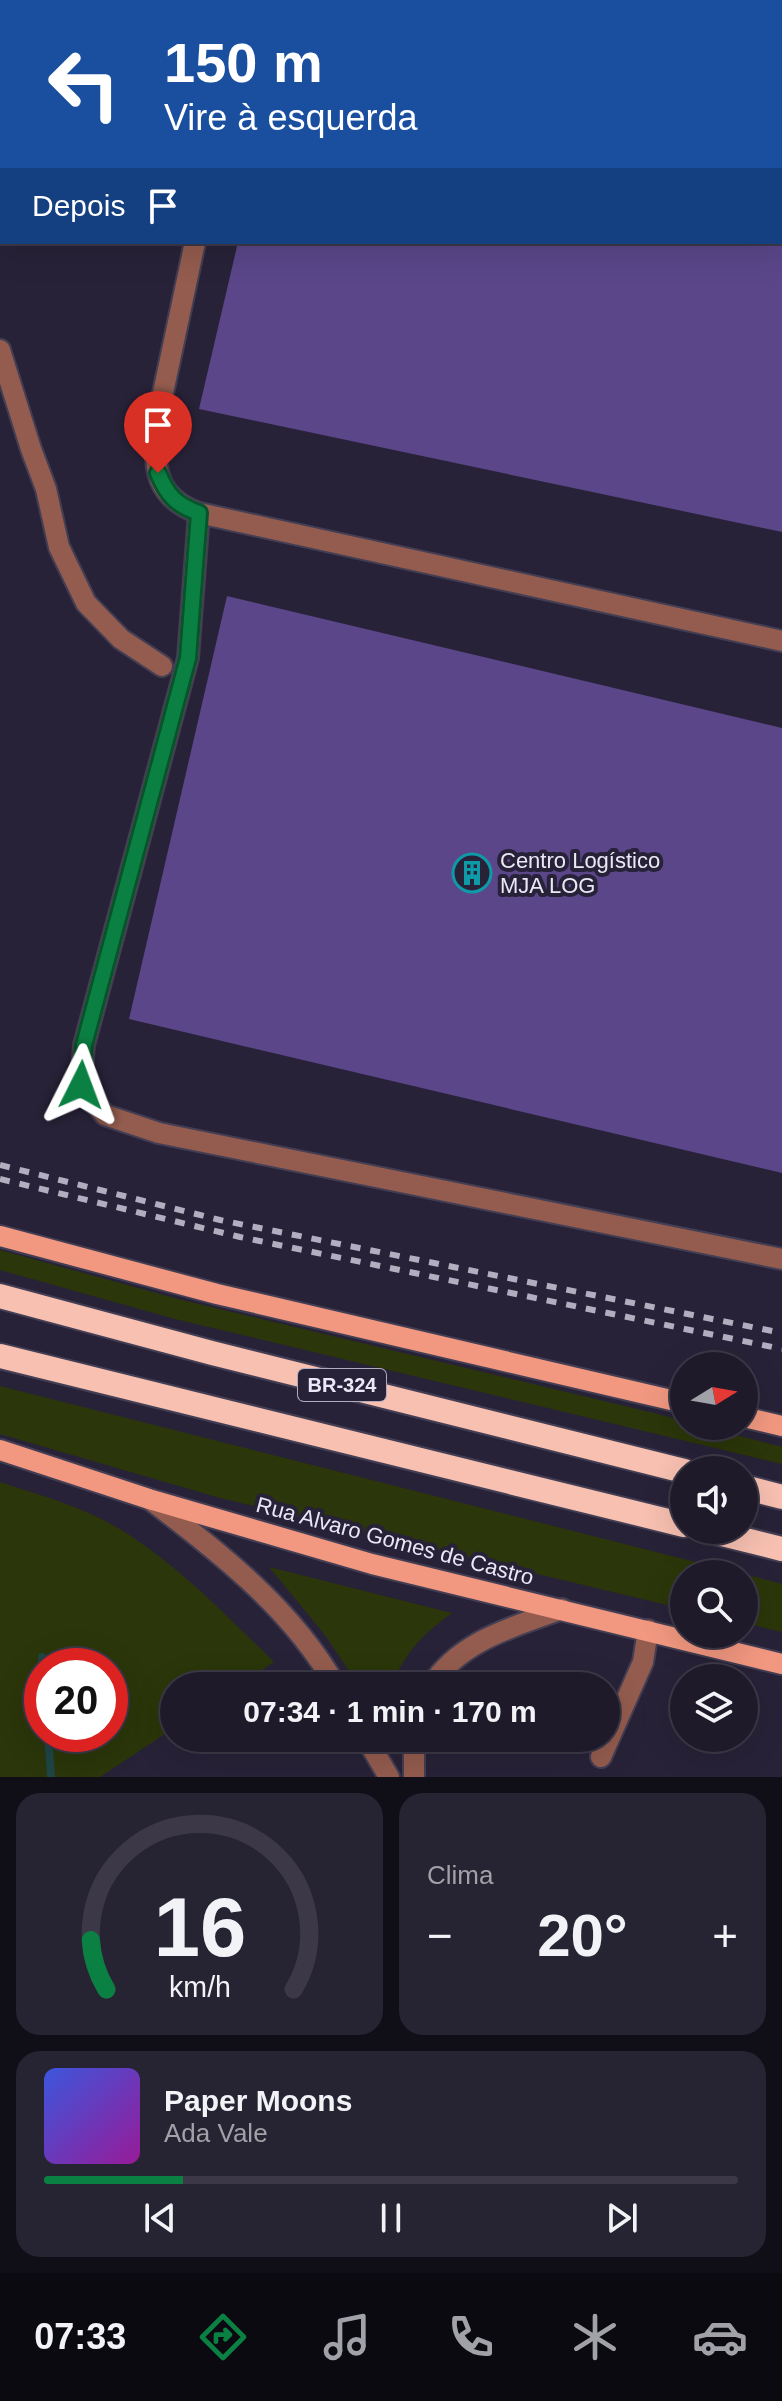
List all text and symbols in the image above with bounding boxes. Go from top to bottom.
text: 150 m [164,31,323,94]
icon: left [32,32,136,136]
text: Vire à esquerda [164,97,418,138]
icon: arrive [141,184,185,228]
text: Depois [32,189,125,222]
pin [124,391,192,473]
icon: arrive [136,403,180,447]
place label: Centro Logístico MJA LOG [500,848,660,898]
building icon: Centro Logístico MJA LOG [451,852,493,894]
position arrow [39,1043,123,1127]
north arrow [670,1352,758,1440]
map controls [670,1352,758,1752]
road number: BR-324 [298,1369,386,1401]
button: sound [670,1456,758,1544]
street label: Rua Alvaro Gomes de Castro [254,1492,536,1590]
button: search [670,1560,758,1648]
speed limit sign: 20 [24,1648,128,1752]
button: layers [670,1664,758,1752]
text: 07:34 · 1 min · 170 m [243,1695,537,1728]
text: Clima [427,1860,493,1890]
text: 16 [153,1881,246,1974]
text: 20° [537,1902,628,1969]
text: − [427,1911,453,1960]
text: + [712,1911,738,1960]
text: km/h [169,1971,230,2003]
text: Paper Moons [164,2084,352,2117]
text: Ada Vale [164,2118,268,2148]
icon: previous [138,2196,182,2240]
icon: pause [369,2196,413,2240]
icon: next [600,2196,644,2240]
icon: directions [195,2309,251,2365]
icon: music [319,2309,375,2365]
icon: phone [443,2309,499,2365]
icon: climate [567,2309,623,2365]
icon: car [692,2309,748,2365]
text: 07:33 [34,2316,126,2357]

